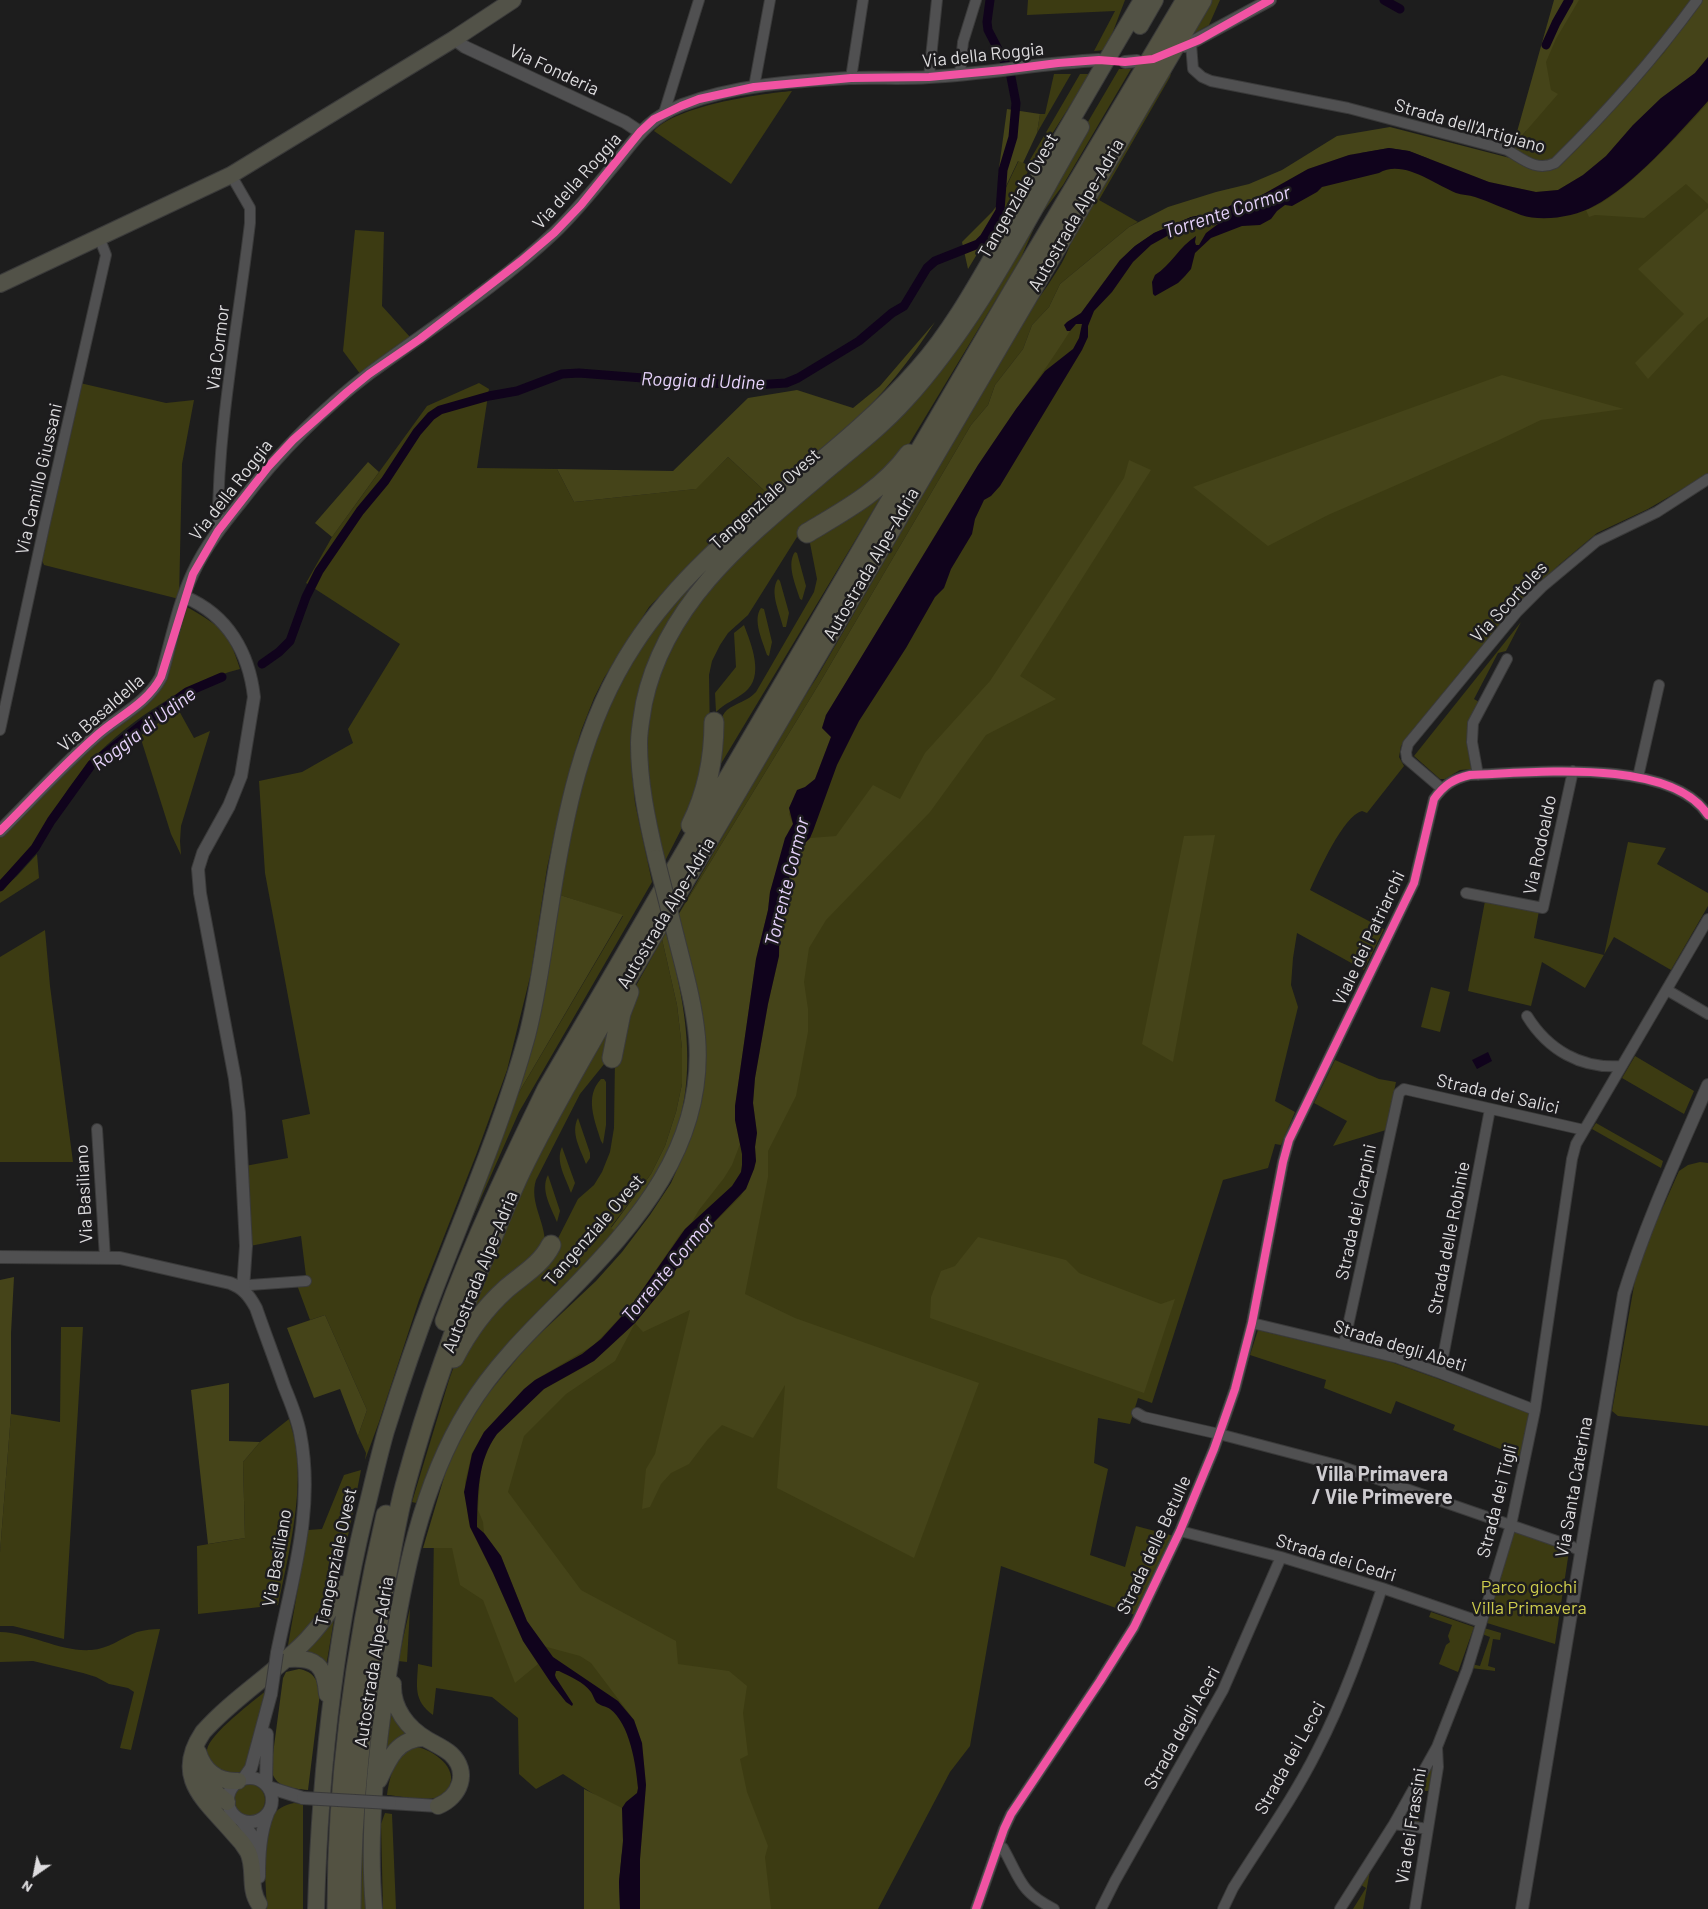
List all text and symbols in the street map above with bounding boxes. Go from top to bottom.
street label: Via della Roggia [921,38,1045,72]
street label: Via Fonderia [506,40,602,100]
street label: Strada dell'Artigiano [1392,94,1548,158]
street label: Via della Roggia [528,128,626,234]
street label: Tangenziale Ovest [973,130,1063,262]
street label: Autostrada Alpe-Adria [1023,135,1129,295]
water label: Torrente Cormor [1161,181,1293,243]
street label: Via Cormor [202,304,234,392]
water label: Roggia di Udine [641,367,765,395]
street label: Via Camillo Giussani [11,401,67,557]
street label: Via della Roggia [185,435,277,545]
street label: Tangenziale Ovest [705,444,825,554]
street label: Autostrada Alpe-Adria [818,484,924,644]
street label: Via Scortoles [1466,557,1552,647]
street label: Via Basaldella [53,670,149,756]
water label: Roggia di Udine [88,683,200,775]
street label: Via Rodoaldo [1519,793,1561,897]
water label: Torrente Cormor [760,815,814,949]
street label: Autostrada Alpe-Adria [612,833,720,993]
street label: Viale dei Patriarchi [1328,867,1410,1009]
street label: Strada dei Salici [1434,1069,1562,1119]
street label: Strada dei Carpini [1331,1142,1381,1282]
street label: Via Basiliano [71,1144,97,1244]
street label: Strada delle Robinie [1424,1160,1474,1316]
street label: Tangenziale Ovest [540,1170,648,1290]
street label: Autostrada Alpe-Adria [438,1188,522,1356]
water label: Torrente Cormor [617,1211,719,1327]
street label: Strada degli Abeti [1331,1315,1469,1377]
street label: Via Santa Caterina [1551,1415,1597,1559]
street label: Strada dei Tigli [1472,1442,1522,1560]
district label: Villa Primavera / Vile Primevere [1311,1462,1453,1509]
street label: Strada delle Betulle [1112,1472,1196,1618]
street label: Tangenziale Ovest [311,1486,361,1628]
street label: Via Basiliano [258,1507,296,1609]
street label: Strada dei Cedri [1273,1529,1399,1587]
street label: Autostrada Alpe-Adria [350,1575,398,1749]
park label: Parco giochi Villa Primavera [1471,1576,1587,1618]
street label: Strada degli Aceri [1139,1663,1225,1793]
street label: Strada dei Lecci [1250,1698,1330,1818]
street label: Via dei Frassini [1391,1766,1431,1886]
north arrow [10,1849,60,1899]
text: N [18,1877,35,1897]

